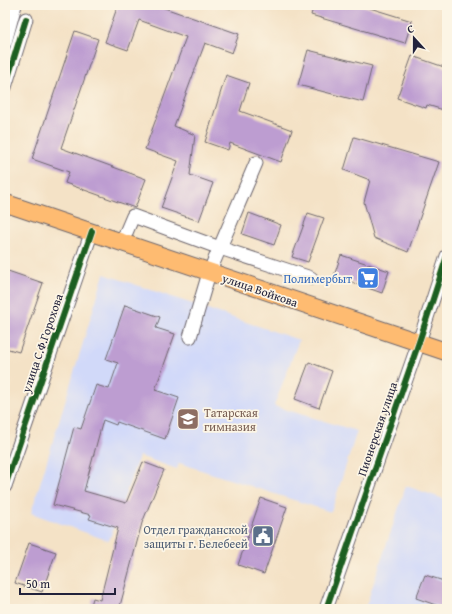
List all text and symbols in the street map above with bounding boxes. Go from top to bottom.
north arrow [394,18,434,58]
text: С [405,20,416,37]
supermarket icon: Полимербыт [355,265,381,291]
street label: улица Войкова [219,269,300,311]
place label: Полимербыт [283,270,352,287]
street label: улица С.Ф.Горохова [17,291,67,396]
street label: Пионерская улица [353,379,401,478]
place label: Татарская гимназия [204,404,258,435]
school or university icon: Татарская гимназия [175,406,201,432]
place label: Отдел гражданской защиты г. Белебеей [143,521,248,552]
public building icon: Отдел гражданской защиты г. Белебеей [250,523,276,549]
scale bar [20,570,115,596]
text: 50 m [26,575,50,592]

